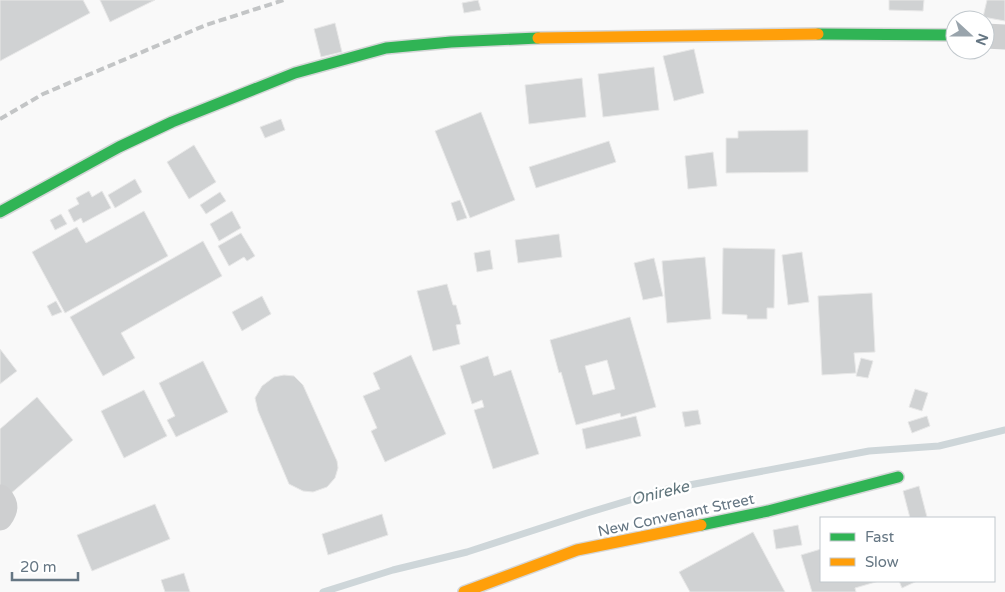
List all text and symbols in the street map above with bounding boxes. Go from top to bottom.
north arrow [945,10,995,60]
text: N [972,31,992,48]
water label: Onireke [629,476,692,510]
street label: New Convenant Street [596,490,756,540]
legend [820,517,995,582]
text: Fast [865,528,895,546]
scale bar [12,550,79,582]
text: Slow [865,553,899,571]
text: 20 m [20,558,57,576]

